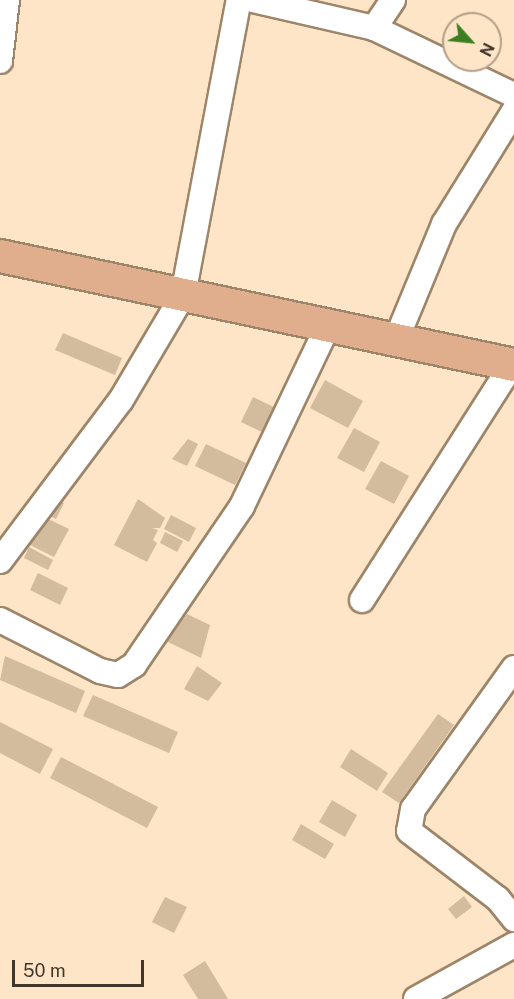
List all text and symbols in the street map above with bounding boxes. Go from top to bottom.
north arrow [442,12,502,72]
text: N [475,40,498,59]
scale bar [15,948,147,986]
text: 50 m [23,960,66,981]

